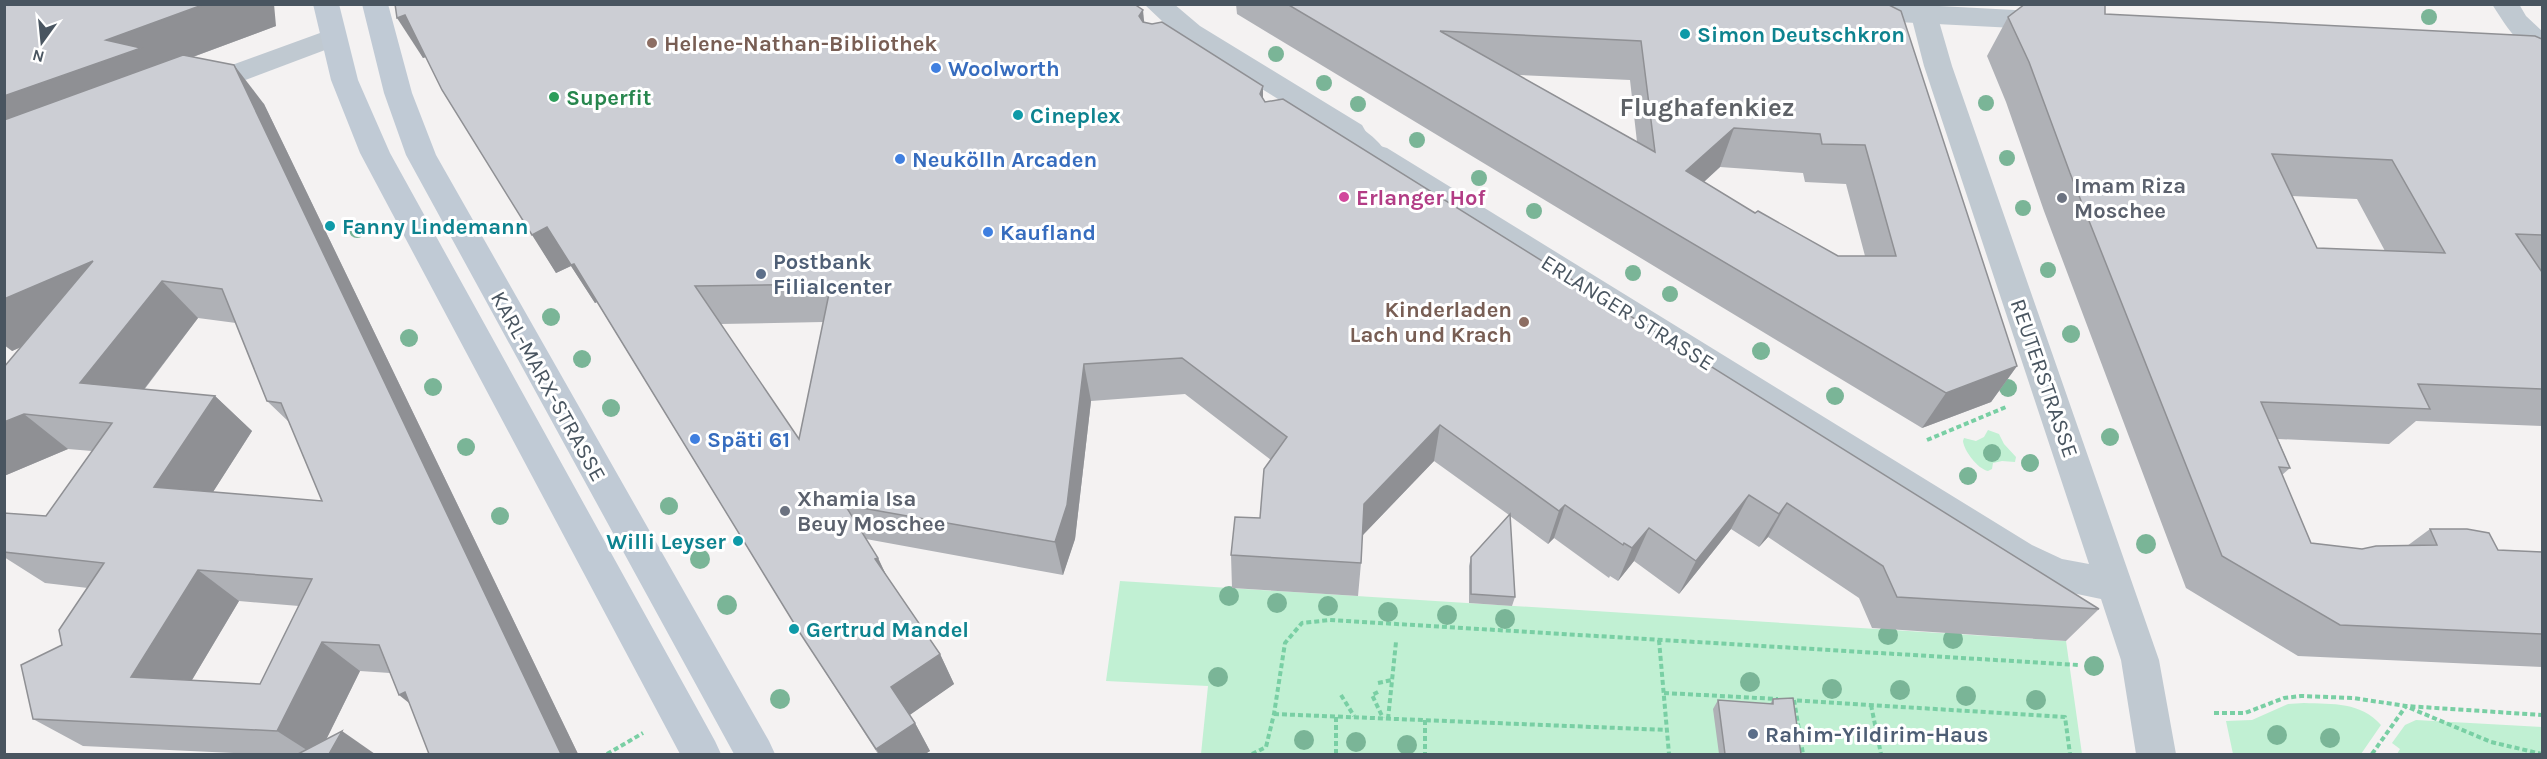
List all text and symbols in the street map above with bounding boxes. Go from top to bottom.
north arrow [12,12,72,72]
place label: Simon Deutschkron [1697,22,1905,48]
marker: Simon Deutschkron [1678,27,1692,41]
place label: Helene-Nathan-Bibliothek [664,31,937,57]
marker: Helene-Nathan-Bibliothek [645,36,659,50]
text: N [30,45,46,67]
place label: Woolworth [948,56,1060,82]
marker: Woolworth [929,61,943,75]
place label: Superfit [566,85,652,111]
marker: Superfit [547,90,561,104]
district label: Flughafenkiez [1619,92,1795,123]
place label: Cineplex [1030,103,1120,129]
marker: Cineplex [1011,108,1025,122]
place label: Neukölln Arcaden [912,147,1097,173]
marker: Neukölln Arcaden [893,152,907,166]
place label: Imam Riza Moschee [2074,173,2186,224]
place label: Erlanger Hof [1356,185,1486,211]
marker: Erlanger Hof [1337,190,1351,204]
marker: Imam Riza Moschee [2055,191,2069,205]
place label: Fanny Lindemann [342,214,529,240]
marker: Fanny Lindemann [323,219,337,233]
place label: Kaufland [1000,220,1096,246]
marker: Kaufland [981,225,995,239]
place label: Postbank Filialcenter [773,249,892,300]
street label: ERLANGER STRASSE [1536,249,1719,376]
marker: Postbank Filialcenter [754,267,768,281]
street label: KARL-MARX-STRASSE [485,287,611,486]
street label: REUTERSTRASSE [2005,295,2083,461]
place label: Kinderladen Lach und Krach [1350,297,1512,348]
marker: Kinderladen Lach und Krach [1517,315,1531,329]
place label: Späti 61 [707,427,790,453]
marker: Späti 61 [688,432,702,446]
place label: Xhamia Isa Beuy Moschee [797,486,945,537]
marker: Xhamia Isa Beuy Moschee [778,504,792,518]
place label: Willi Leyser [606,529,726,555]
marker: Willi Leyser [731,534,745,548]
place label: Gertrud Mandel [806,617,969,643]
marker: Gertrud Mandel [787,622,801,636]
place label: Rahim-Yildirim-Haus [1765,722,1988,748]
marker: Rahim-Yildirim-Haus [1746,727,1760,741]

